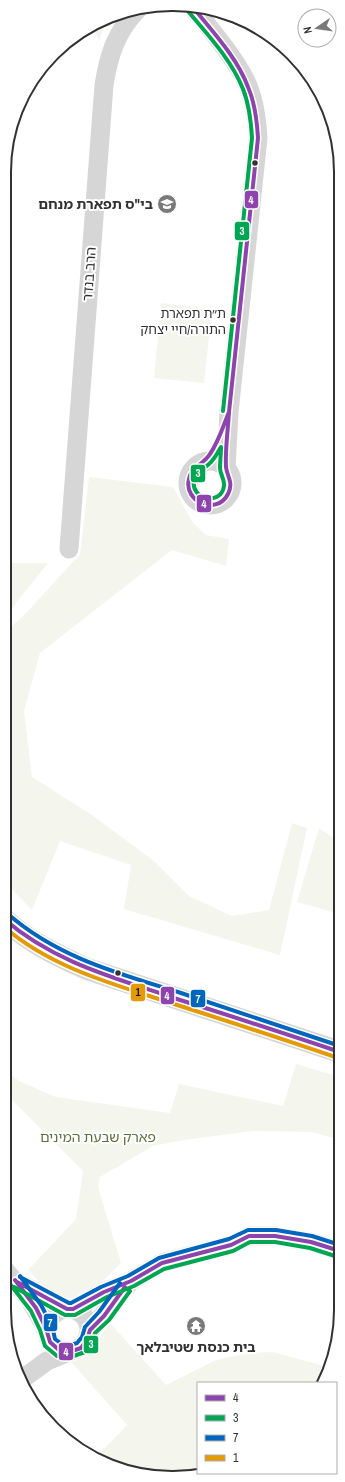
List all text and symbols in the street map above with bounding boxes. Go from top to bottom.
north arrow [297,8,337,48]
text: N [300,26,315,35]
unlabelled marker [250,158,260,168]
line badge: 4 [244,190,259,209]
school or university icon: בי"ס תפארת מנחם [156,193,178,215]
text: 4 [248,193,254,207]
place label: בי"ס תפארת מנחם [38,195,153,213]
line badge: 3 [234,221,250,241]
text: 3 [239,224,245,238]
street label: הרב בנדר [78,246,100,302]
place label: ת״ת תפארת התורה/חיי יצחק [140,305,226,338]
marker: ת״ת תפארת התורה/חיי יצחק [228,315,238,325]
line badge: 3 [190,464,206,483]
text: 3 [195,466,201,480]
line badge: 4 [196,494,212,513]
text: 4 [201,497,207,511]
unlabelled marker [113,968,123,978]
line badge: 1 [130,983,146,1002]
text: 1 [135,985,141,999]
line badge: 4 [160,986,175,1005]
text: 4 [164,989,170,1003]
line badge: 7 [190,989,206,1008]
text: 7 [195,992,201,1006]
park label: פארק שבעת המינים [40,1128,156,1146]
line badge: 7 [43,1313,58,1332]
temple icon: בית כנסת שטיבלאך [185,1315,207,1337]
text: 7 [47,1316,53,1330]
line badge: 3 [83,1335,99,1354]
text: 3 [88,1337,94,1351]
place label: בית כנסת שטיבלאך [136,1338,256,1356]
line badge: 4 [58,1342,74,1361]
text: 4 [63,1345,69,1359]
legend [197,1382,337,1474]
text: 4 [233,1390,239,1406]
text: 3 [233,1410,238,1426]
text: 7 [233,1430,239,1446]
text: 1 [233,1450,239,1466]

